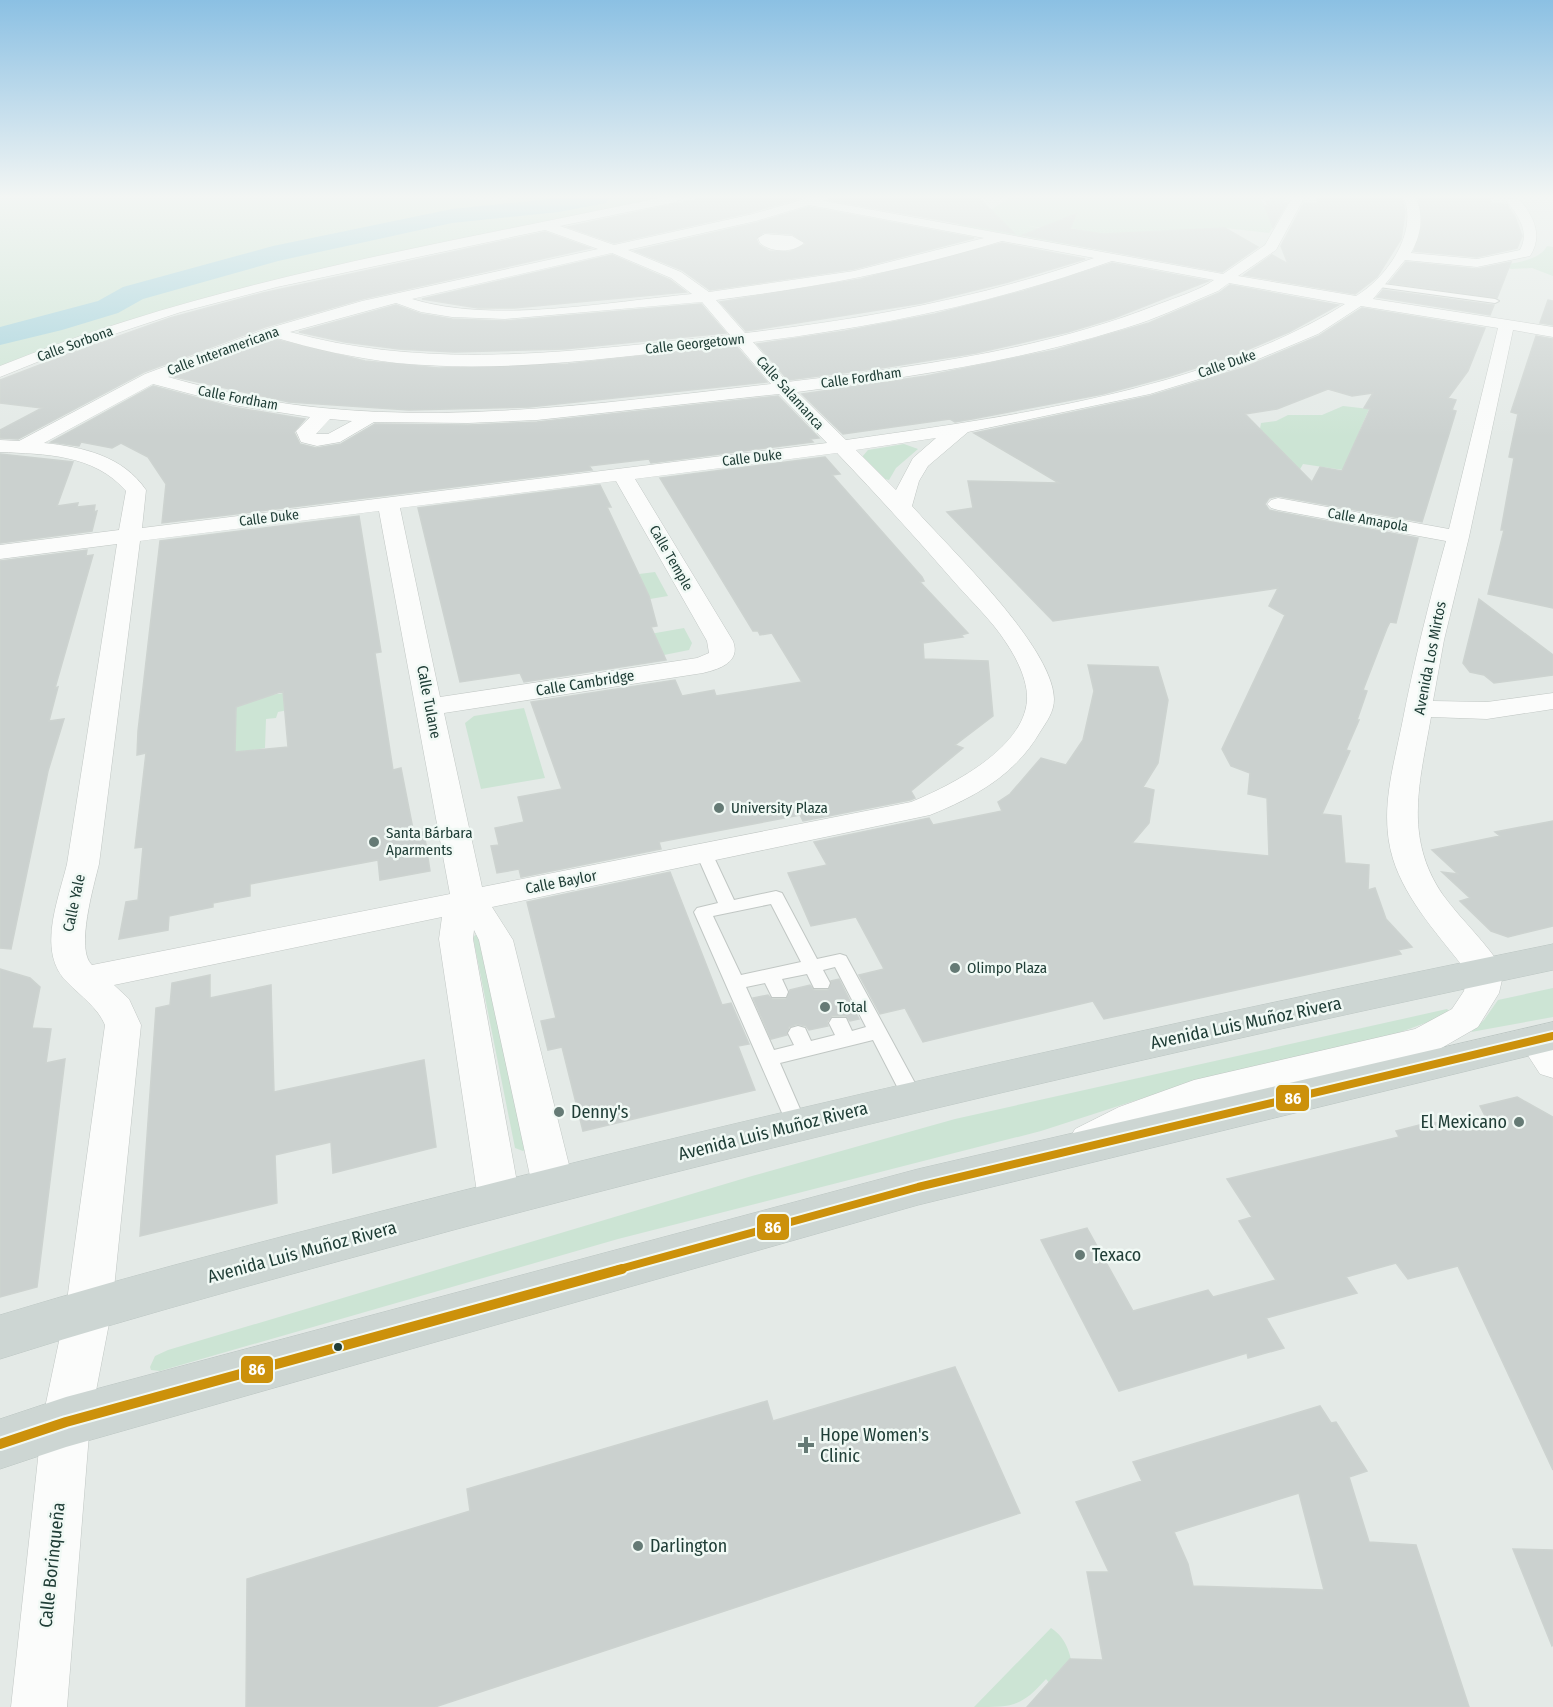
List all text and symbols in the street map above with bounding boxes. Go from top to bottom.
street label: Calle Sorbona [35,322,115,366]
street label: Calle Interamericana [165,323,281,379]
street label: Calle Georgetown [645,330,745,358]
street label: Calle Duke [1196,346,1258,382]
street label: Calle Salamanca [753,353,828,433]
street label: Calle Fordham [820,364,902,392]
street label: Calle Fordham [197,382,279,414]
street label: Calle Duke [721,446,783,470]
street label: Calle Amapola [1326,505,1410,535]
street label: Calle Duke [238,506,300,530]
street label: Calle Temple [645,522,697,594]
street label: Avenida Los Mirtos [1410,600,1450,716]
street label: Calle Tulane [413,664,445,740]
street label: Calle Cambridge [535,666,635,700]
place label: University Plaza [731,799,828,817]
marker: University Plaza [712,801,726,815]
place label: Santa Bárbara Aparments [386,824,472,859]
marker: Santa Bárbara Aparments [367,835,381,849]
street label: Calle Baylor [524,866,599,898]
street label: Calle Yale [59,873,89,933]
place label: Olimpo Plaza [967,959,1047,977]
marker: Olimpo Plaza [948,961,962,975]
street label: Avenida Luis Muñoz Rivera [1148,992,1344,1054]
place label: Total [837,998,867,1016]
marker: Total [818,1000,832,1014]
line badge: 86 [1275,1084,1310,1112]
text: 86 [1285,1089,1301,1108]
street label: Avenida Luis Muñoz Rivera [676,1097,870,1165]
place label: Denny's [571,1101,629,1123]
marker: Denny's [552,1105,566,1119]
place label: El Mexicano [1420,1111,1507,1133]
marker: El Mexicano [1512,1115,1526,1129]
line badge: 86 [756,1213,790,1241]
street label: Avenida Luis Muñoz Rivera [205,1216,399,1288]
text: 86 [765,1218,781,1237]
place label: Texaco [1092,1244,1141,1266]
marker: Texaco [1073,1248,1087,1262]
unlabelled marker [332,1341,344,1353]
line badge: 86 [240,1355,274,1384]
text: 86 [249,1360,265,1379]
place label: Hope Women's Clinic [820,1424,929,1467]
marker: Hope Women's Clinic [797,1436,815,1454]
street label: Calle Borinqueña [34,1501,70,1629]
place label: Darlington [650,1535,727,1557]
marker: Darlington [631,1539,645,1553]

